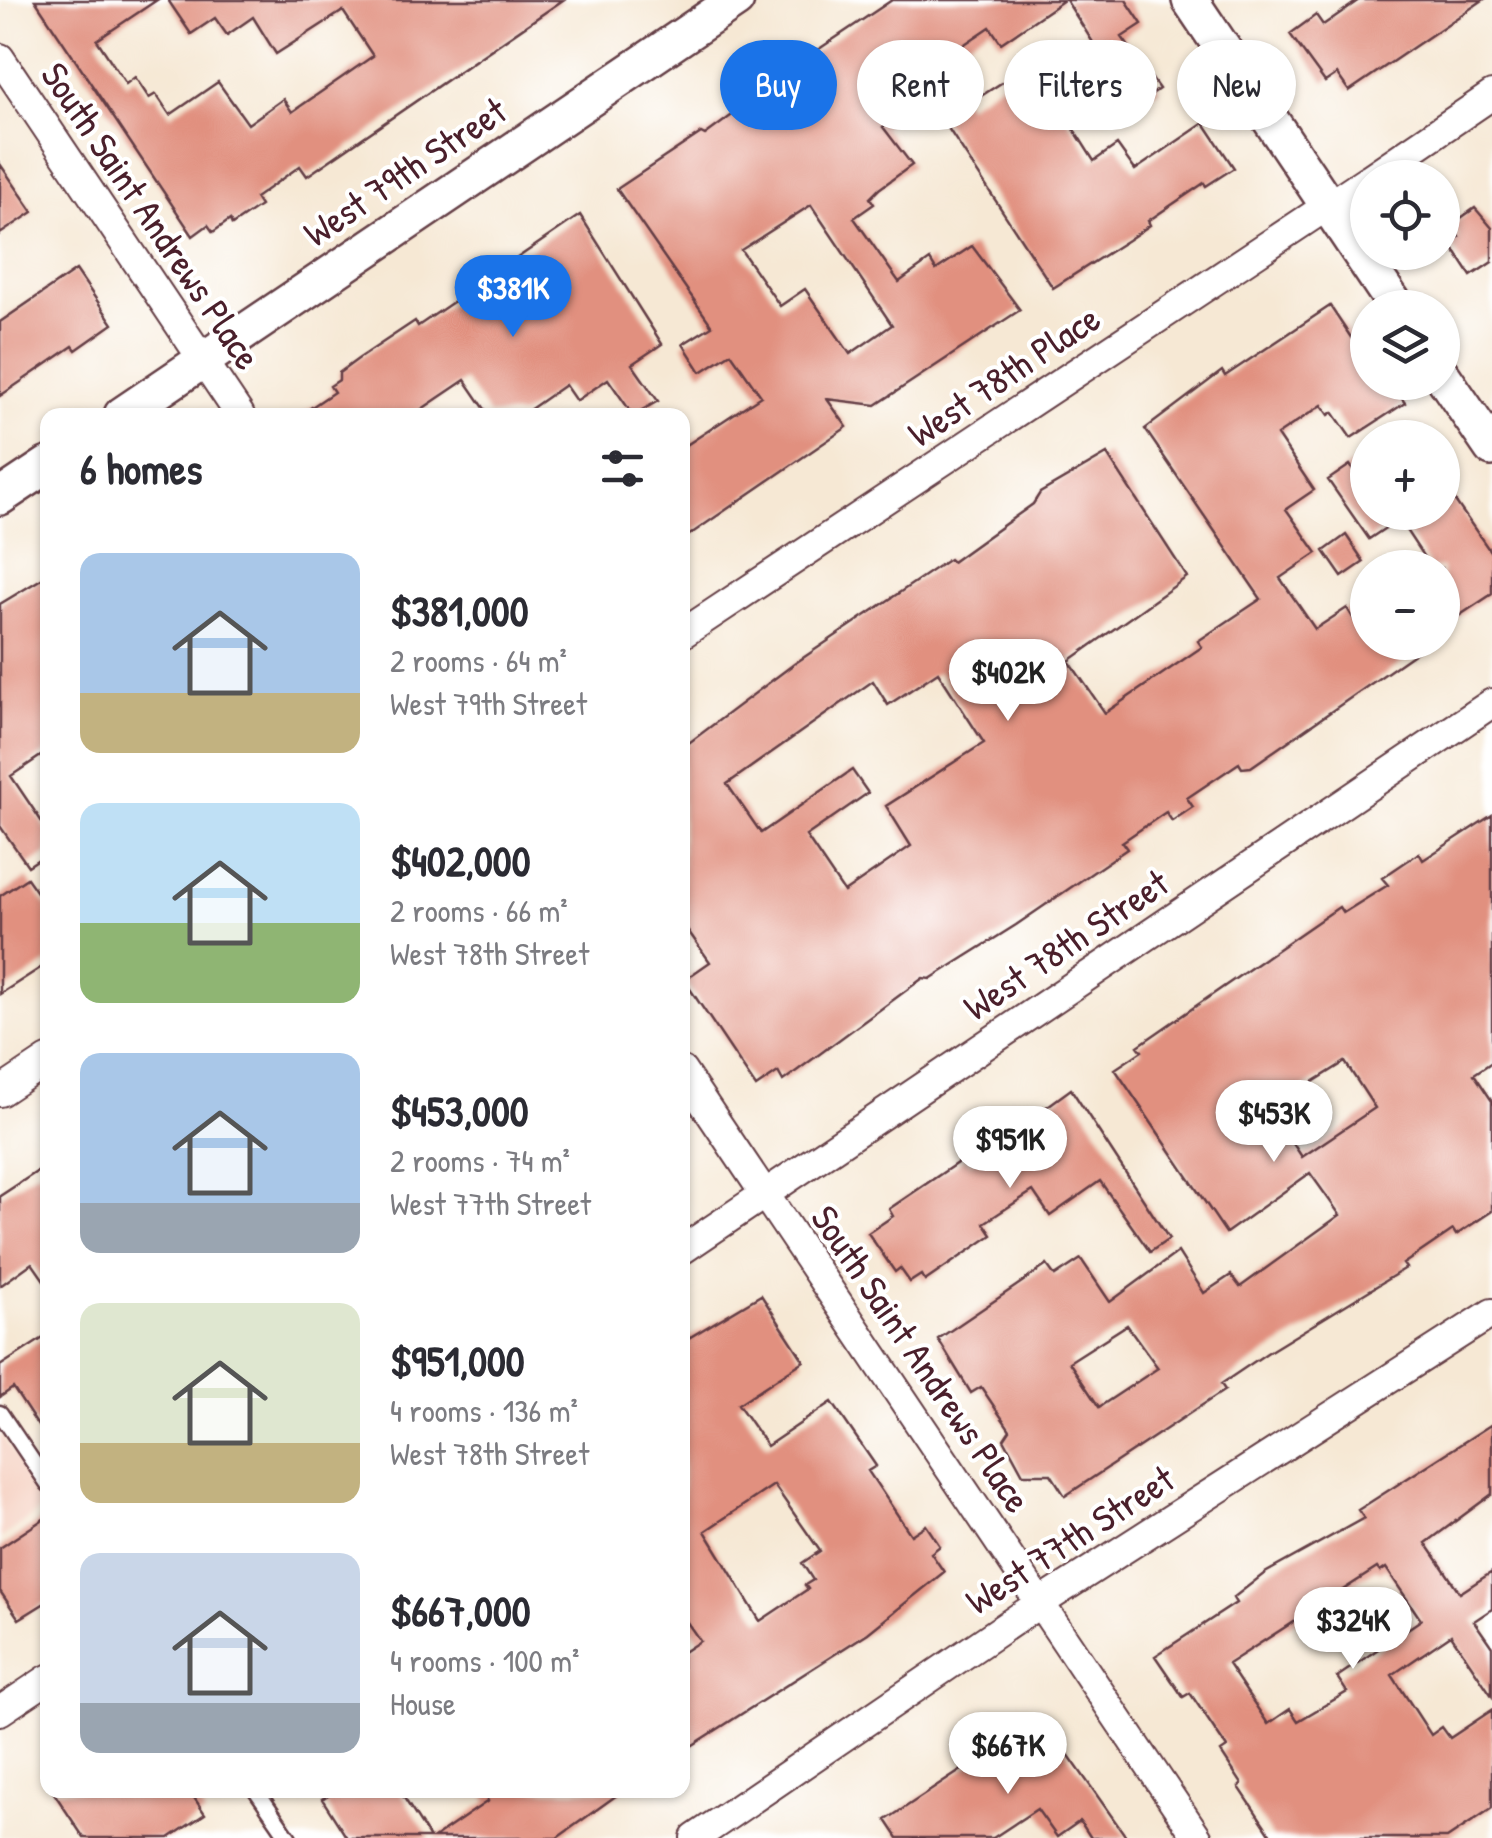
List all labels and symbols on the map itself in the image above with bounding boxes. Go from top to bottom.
street label: South Saint Andrews Place [30,52,274,379]
street label: West 79th Street [293,84,517,258]
pin: $381K [443,255,583,340]
street label: West 78th Place [897,292,1110,459]
pin: $402K [938,639,1078,724]
street label: West 78th Street [953,856,1179,1032]
pin: $453K [1204,1080,1344,1165]
pin: $951K [940,1106,1080,1191]
street label: South Saint Andrews Place [800,1195,1044,1522]
street label: West 77th Street [955,1452,1185,1626]
pin: $324K [1283,1587,1423,1672]
pin: $667K [938,1712,1078,1797]

